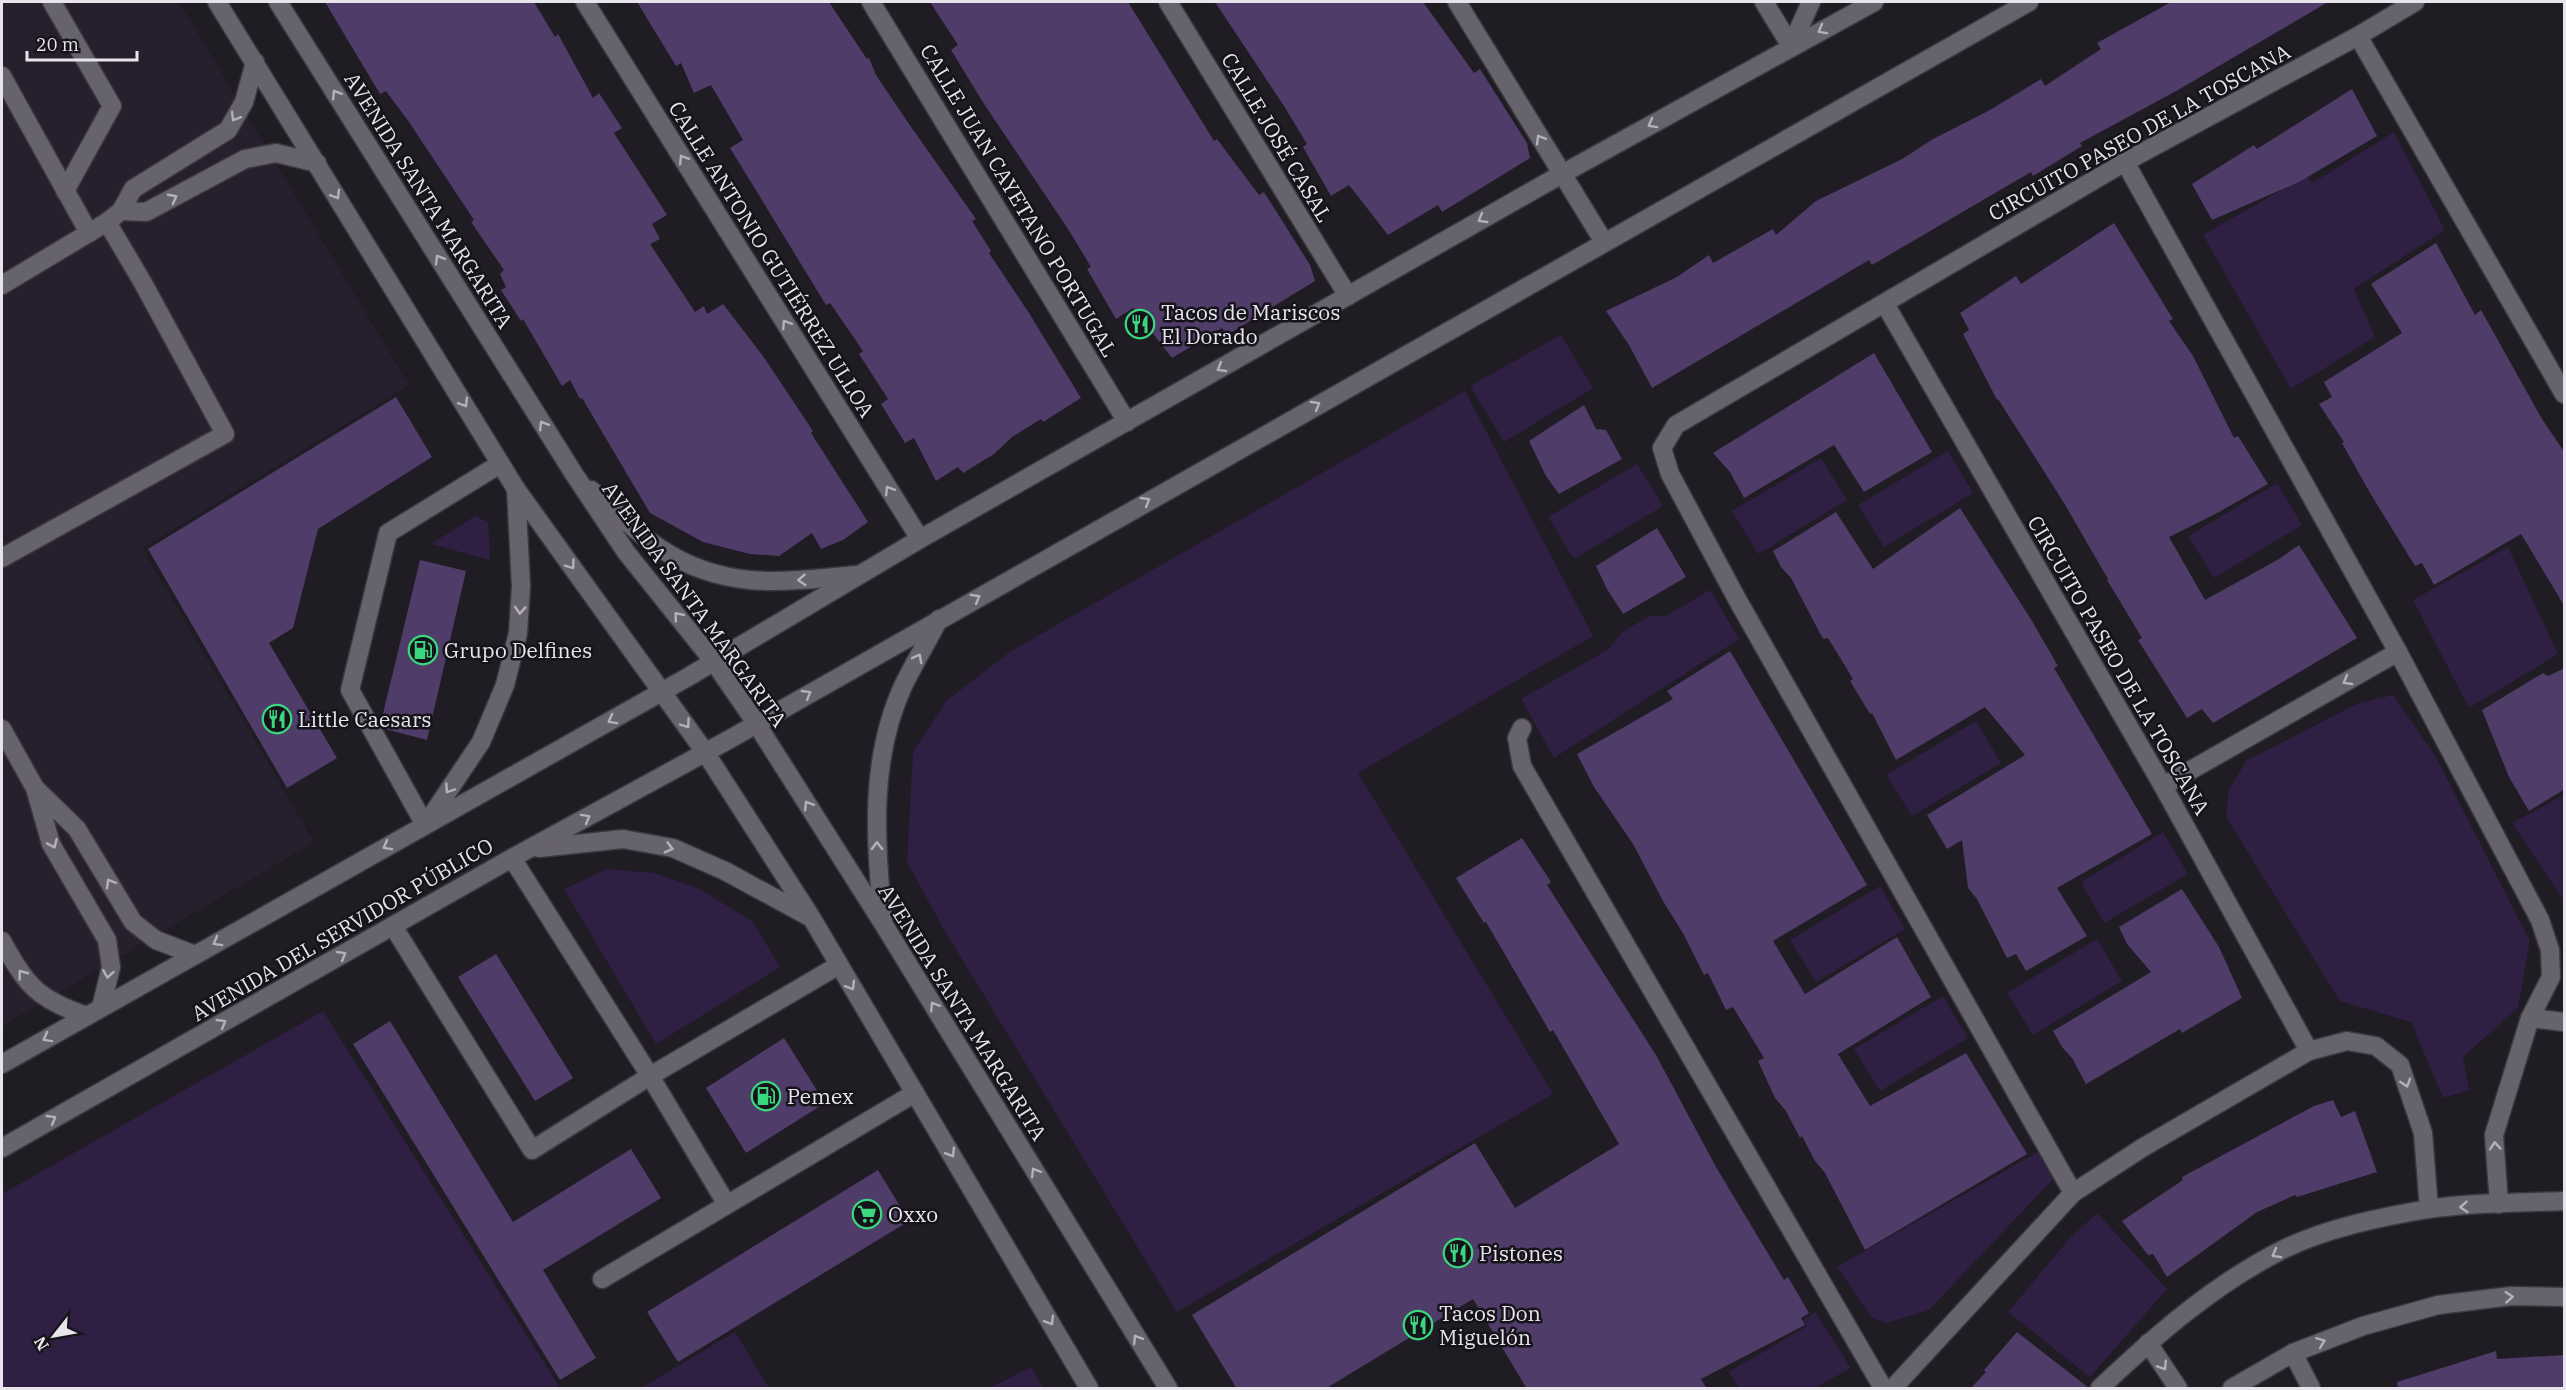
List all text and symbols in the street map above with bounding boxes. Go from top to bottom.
one-way arrow [1818,23,1829,34]
scale bar [27,24,136,62]
text: 20 m [36,33,79,56]
street label: CIRCUITO PASEO DE LA TOSCANA [1983,37,2295,227]
street label: CALLE JUAN CAYETANO PORTUGAL [914,38,1124,362]
street label: CALLE JOSÉ CASAL [1215,47,1339,227]
street label: AVENIDA SANTA MARGARITA [338,67,520,334]
one-way arrow [331,90,343,100]
street label: CALLE ANTONIO GUTIÉRREZ ULLOA [663,96,882,423]
one-way arrow [231,111,243,121]
one-way arrow [1648,117,1658,128]
one-way arrow [1537,134,1548,145]
one-way arrow [678,155,690,165]
one-way arrow [328,189,340,199]
one-way arrow [167,194,178,205]
one-way arrow [1478,212,1488,224]
one-way arrow [435,255,447,265]
place label: Tacos de Mariscos El Dorado [1161,298,1340,350]
restaurant icon: Tacos de Mariscos El Dorado [1124,308,1156,340]
one-way arrow [783,320,794,331]
one-way arrow [1217,361,1228,373]
one-way arrow [456,397,468,407]
one-way arrow [1309,401,1320,412]
one-way arrow [538,421,550,431]
street label: AVENIDA SANTA MARGARITA [596,476,794,733]
one-way arrow [885,486,897,496]
one-way arrow [1140,497,1150,509]
street label: CIRCUITO PASEO DE LA TOSCANA [2022,510,2217,820]
one-way arrow [564,559,575,570]
one-way arrow [798,573,807,586]
one-way arrow [970,594,981,605]
one-way arrow [514,606,527,615]
one-way arrow [674,612,685,623]
fuel station icon: Grupo Delfines [407,634,439,666]
place label: Grupo Delfines [444,636,592,664]
one-way arrow [911,654,922,664]
one-way arrow [2343,674,2353,685]
one-way arrow [801,690,811,702]
restaurant icon: Little Caesars [261,703,293,735]
place label: Little Caesars [298,705,432,733]
one-way arrow [608,712,618,724]
one-way arrow [678,717,689,728]
one-way arrow [445,782,456,793]
one-way arrow [804,800,815,811]
one-way arrow [579,814,590,825]
street label: AVENIDA DEL SERVIDOR PÚBLICO [186,831,498,1027]
one-way arrow [45,837,57,848]
one-way arrow [383,839,393,851]
one-way arrow [664,841,674,854]
one-way arrow [870,841,883,850]
one-way arrow [106,879,118,889]
street label: AVENIDA SANTA MARGARITA [872,879,1054,1146]
one-way arrow [213,935,223,946]
one-way arrow [336,950,347,962]
one-way arrow [18,969,29,980]
one-way arrow [102,969,115,979]
one-way arrow [844,980,856,990]
one-way arrow [929,1002,941,1012]
one-way arrow [216,1019,226,1030]
one-way arrow [43,1031,54,1042]
one-way arrow [2399,1077,2411,1088]
fuel station icon: Pemex [750,1080,782,1112]
place label: Pemex [787,1082,854,1110]
one-way arrow [46,1115,57,1126]
one-way arrow [2489,1141,2502,1150]
one-way arrow [943,1147,955,1158]
one-way arrow [1031,1168,1043,1178]
supermarket icon: Oxxo [851,1198,883,1230]
place label: Oxxo [888,1200,938,1228]
one-way arrow [2460,1200,2469,1213]
restaurant icon: Pistones [1442,1237,1474,1269]
place label: Pistones [1479,1239,1563,1267]
one-way arrow [2272,1247,2282,1258]
one-way arrow [2505,1291,2514,1304]
place label: Tacos Don Miguelón [1439,1299,1541,1351]
north arrow [24,1306,84,1366]
restaurant icon: Tacos Don Miguelón [1402,1309,1434,1341]
one-way arrow [1042,1315,1054,1326]
text: N [29,1333,53,1354]
one-way arrow [1133,1335,1145,1345]
one-way arrow [2314,1337,2325,1349]
one-way arrow [2156,1359,2167,1370]

